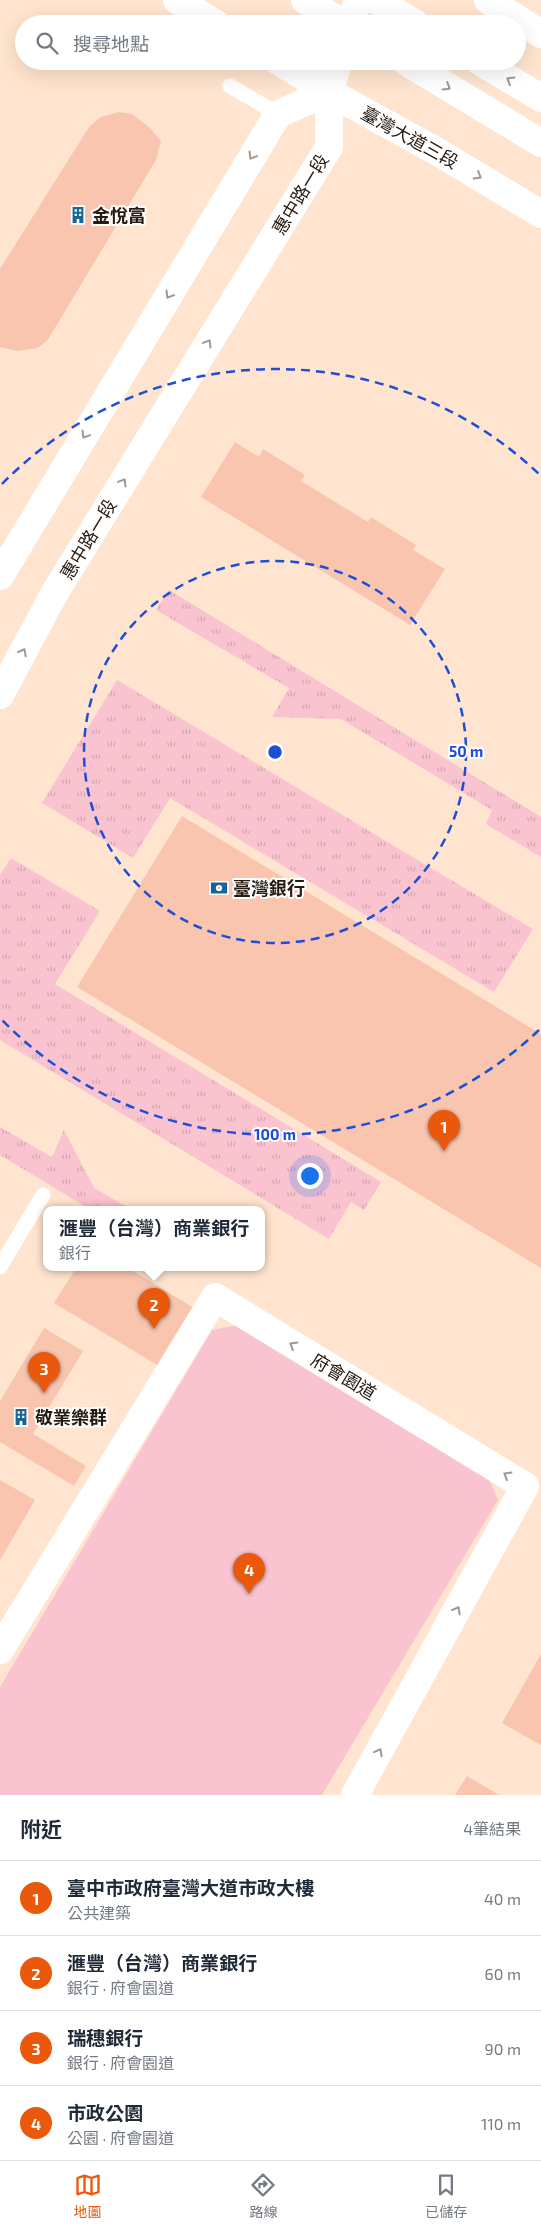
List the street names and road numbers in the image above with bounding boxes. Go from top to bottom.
street label: 臺灣大道三段 [357,101,463,173]
street label: 惠中路一段 [267,150,333,238]
street label: 惠中路一段 [55,495,121,583]
street label: 府會園道 [307,1348,381,1404]

